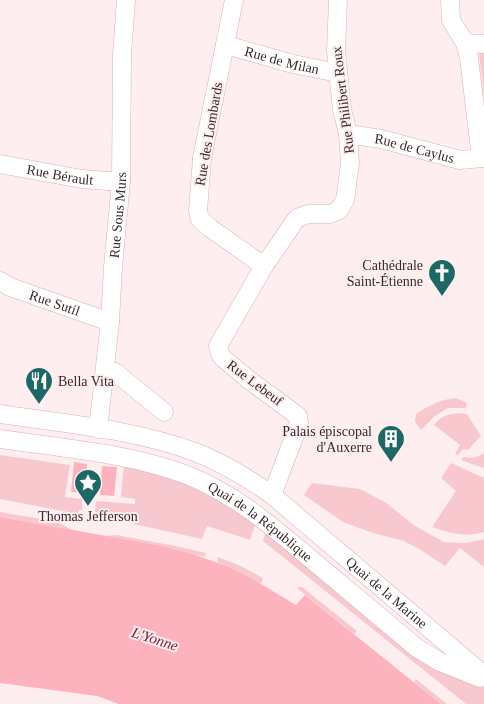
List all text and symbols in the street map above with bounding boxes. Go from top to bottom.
street label: Rue de Milan [243,43,320,77]
street label: Rue Philibert Roux [329,45,357,155]
street label: Rue des Lombards [192,81,226,187]
street label: Rue de Caylus [374,131,456,166]
street label: Rue Bérault [26,162,94,187]
street label: Rue Sous Murs [106,172,129,259]
place label: Cathédrale Saint-Étienne [347,258,423,289]
church icon: Cathédrale Saint-Étienne [427,258,457,297]
street label: Rue Sutil [27,287,82,318]
street label: Rue Lebeuf [224,357,286,409]
restaurant icon: Bella Vita [24,366,54,405]
place label: Bella Vita [58,374,115,389]
place label: Palais épiscopal d'Auxerre [282,424,372,455]
building icon: Palais épiscopal d'Auxerre [376,424,406,463]
place icon: Thomas Jefferson [73,468,103,507]
street label: Quai de la République [206,478,315,564]
place label: Thomas Jefferson [38,509,138,524]
street label: Quai de la Marine [343,554,430,631]
water label: L'Yonne [129,624,180,654]

